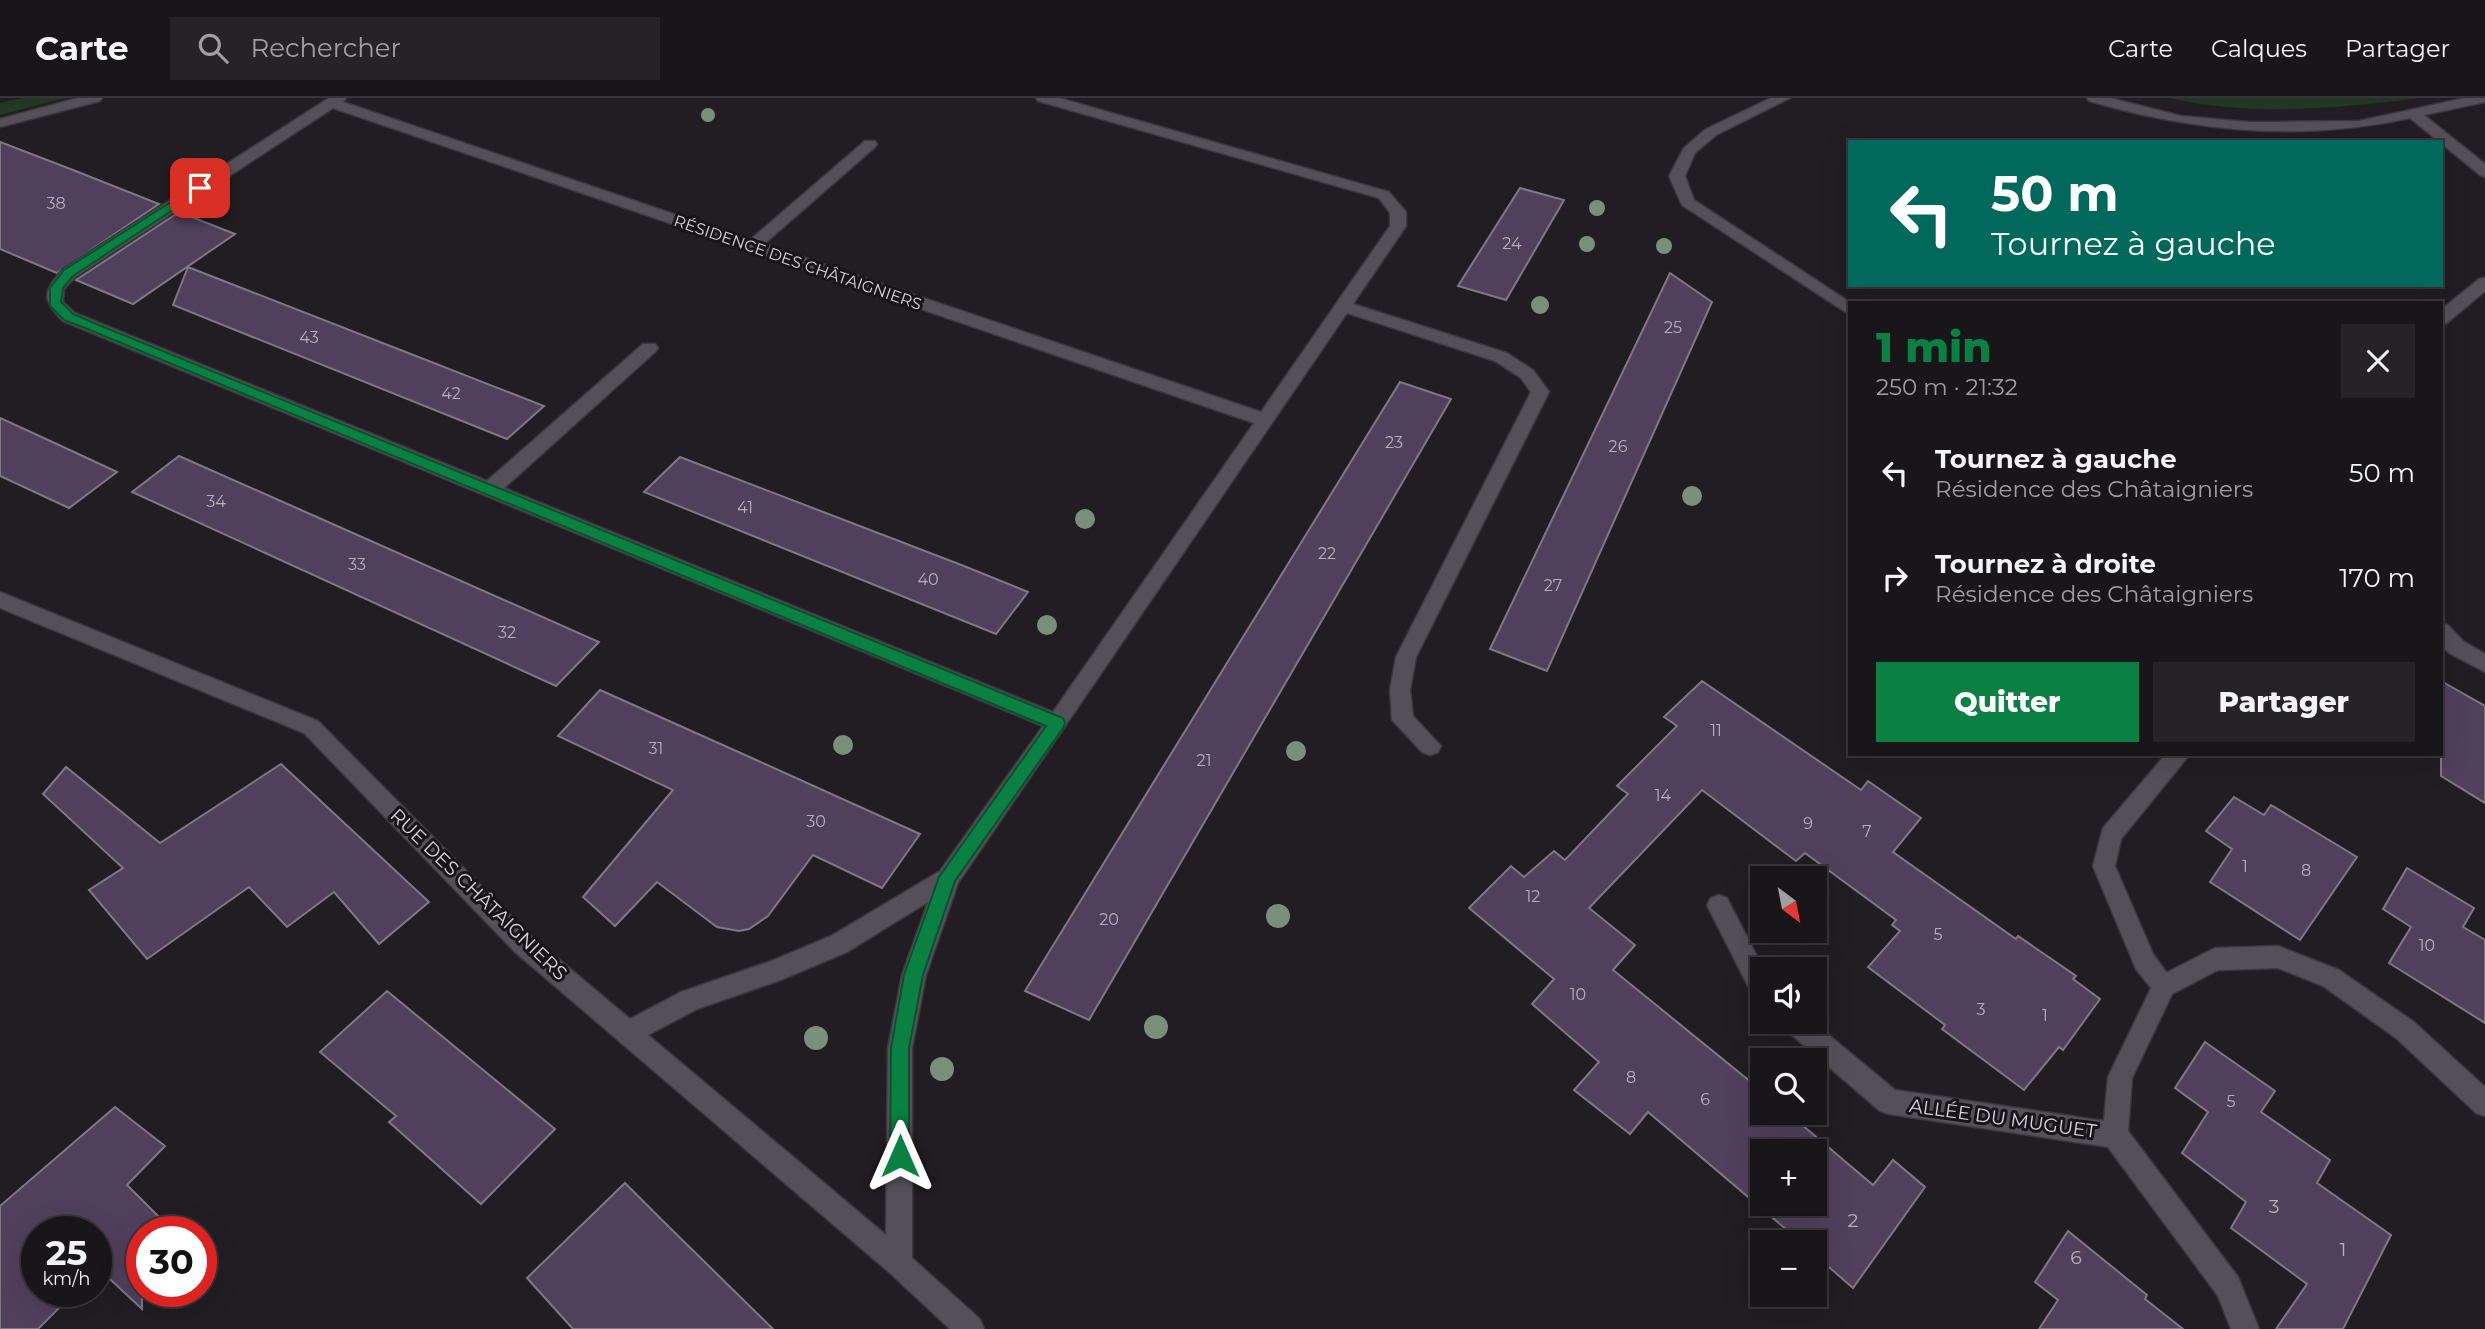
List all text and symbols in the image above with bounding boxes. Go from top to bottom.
search box [170,17,660,80]
text: Carte [35,28,128,68]
icon: search [194,29,232,67]
text: Rechercher [250,32,401,64]
text: Carte [2108,34,2173,63]
text: Calques [2211,34,2307,63]
text: Partager [2345,34,2450,63]
pin [170,158,230,218]
text: 50 m [1991,164,2119,223]
icon: left [1876,168,1967,259]
icon: arrive [181,169,219,207]
house number: 38 [46,194,66,213]
street label: RÉSIDENCE DES CHÂTAIGNIERS [672,211,924,314]
text: Tournez à gauche [1991,224,2276,263]
house number: 24 [1502,234,1522,253]
house number: 25 [1664,318,1682,337]
text: 1 min [1876,321,1992,373]
button: close [2341,324,2415,398]
house number: 43 [299,328,319,347]
text: 250 m · 21:32 [1876,373,2018,401]
house number: 42 [441,384,461,403]
house number: 23 [1385,433,1403,452]
house number: 26 [1609,437,1628,456]
text: Tournez à gauche [1935,443,2177,475]
icon: left [1876,454,1914,492]
text: 50 m [2349,457,2415,489]
text: Résidence des Châtaigniers [1935,475,2253,503]
house number: 34 [206,492,226,511]
house number: 41 [737,498,753,517]
house number: 22 [1318,544,1336,563]
text: Tournez à droite [1935,548,2156,580]
house number: 33 [348,555,366,574]
icon: right [1876,559,1914,597]
text: 170 m [2339,562,2415,594]
house number: 40 [917,570,939,589]
house number: 27 [1544,576,1562,595]
text: Résidence des Châtaigniers [1935,580,2253,608]
house number: 32 [498,623,516,642]
button: Quitter [1876,662,2139,742]
button: Partager [2153,662,2415,742]
house number: 11 [1710,721,1722,740]
house number: 31 [649,739,663,758]
house number: 21 [1197,751,1211,770]
house number: 14 [1655,786,1672,805]
street label: RUE DES CHÂTAIGNIERS [385,804,572,985]
house number: 30 [806,812,826,831]
house number: 9 [1803,814,1813,833]
house number: 7 [1862,822,1872,841]
house number: 1 [2242,857,2248,876]
house number: 8 [2301,861,2311,880]
north arrow [1750,866,1827,943]
map controls [1750,866,1827,1307]
house number: 12 [1526,887,1540,906]
house number: 20 [1099,910,1119,929]
house number: 5 [1933,925,1943,944]
house number: 10 [2419,936,2435,955]
button: sound [1750,957,1827,1034]
house number: 10 [1570,985,1586,1004]
house number: 3 [1976,1000,1986,1019]
house number: 1 [2042,1006,2048,1025]
button: search [1750,1048,1827,1125]
house number: 8 [1626,1068,1636,1087]
house number: 6 [1700,1090,1710,1109]
house number: 5 [2226,1092,2236,1111]
street label: ALLÉE DU MUGUET [1908,1094,2098,1143]
position arrow [863,1119,937,1193]
button: + [1750,1139,1827,1216]
house number: 3 [2269,1195,2279,1218]
house number: 2 [1848,1209,1859,1232]
speed limit sign: 30 [126,1216,217,1307]
button: − [1750,1230,1827,1307]
text: 25 [46,1231,87,1274]
house number: 1 [2340,1238,2346,1261]
house number: 6 [2070,1246,2082,1269]
text: km/h [42,1268,91,1290]

